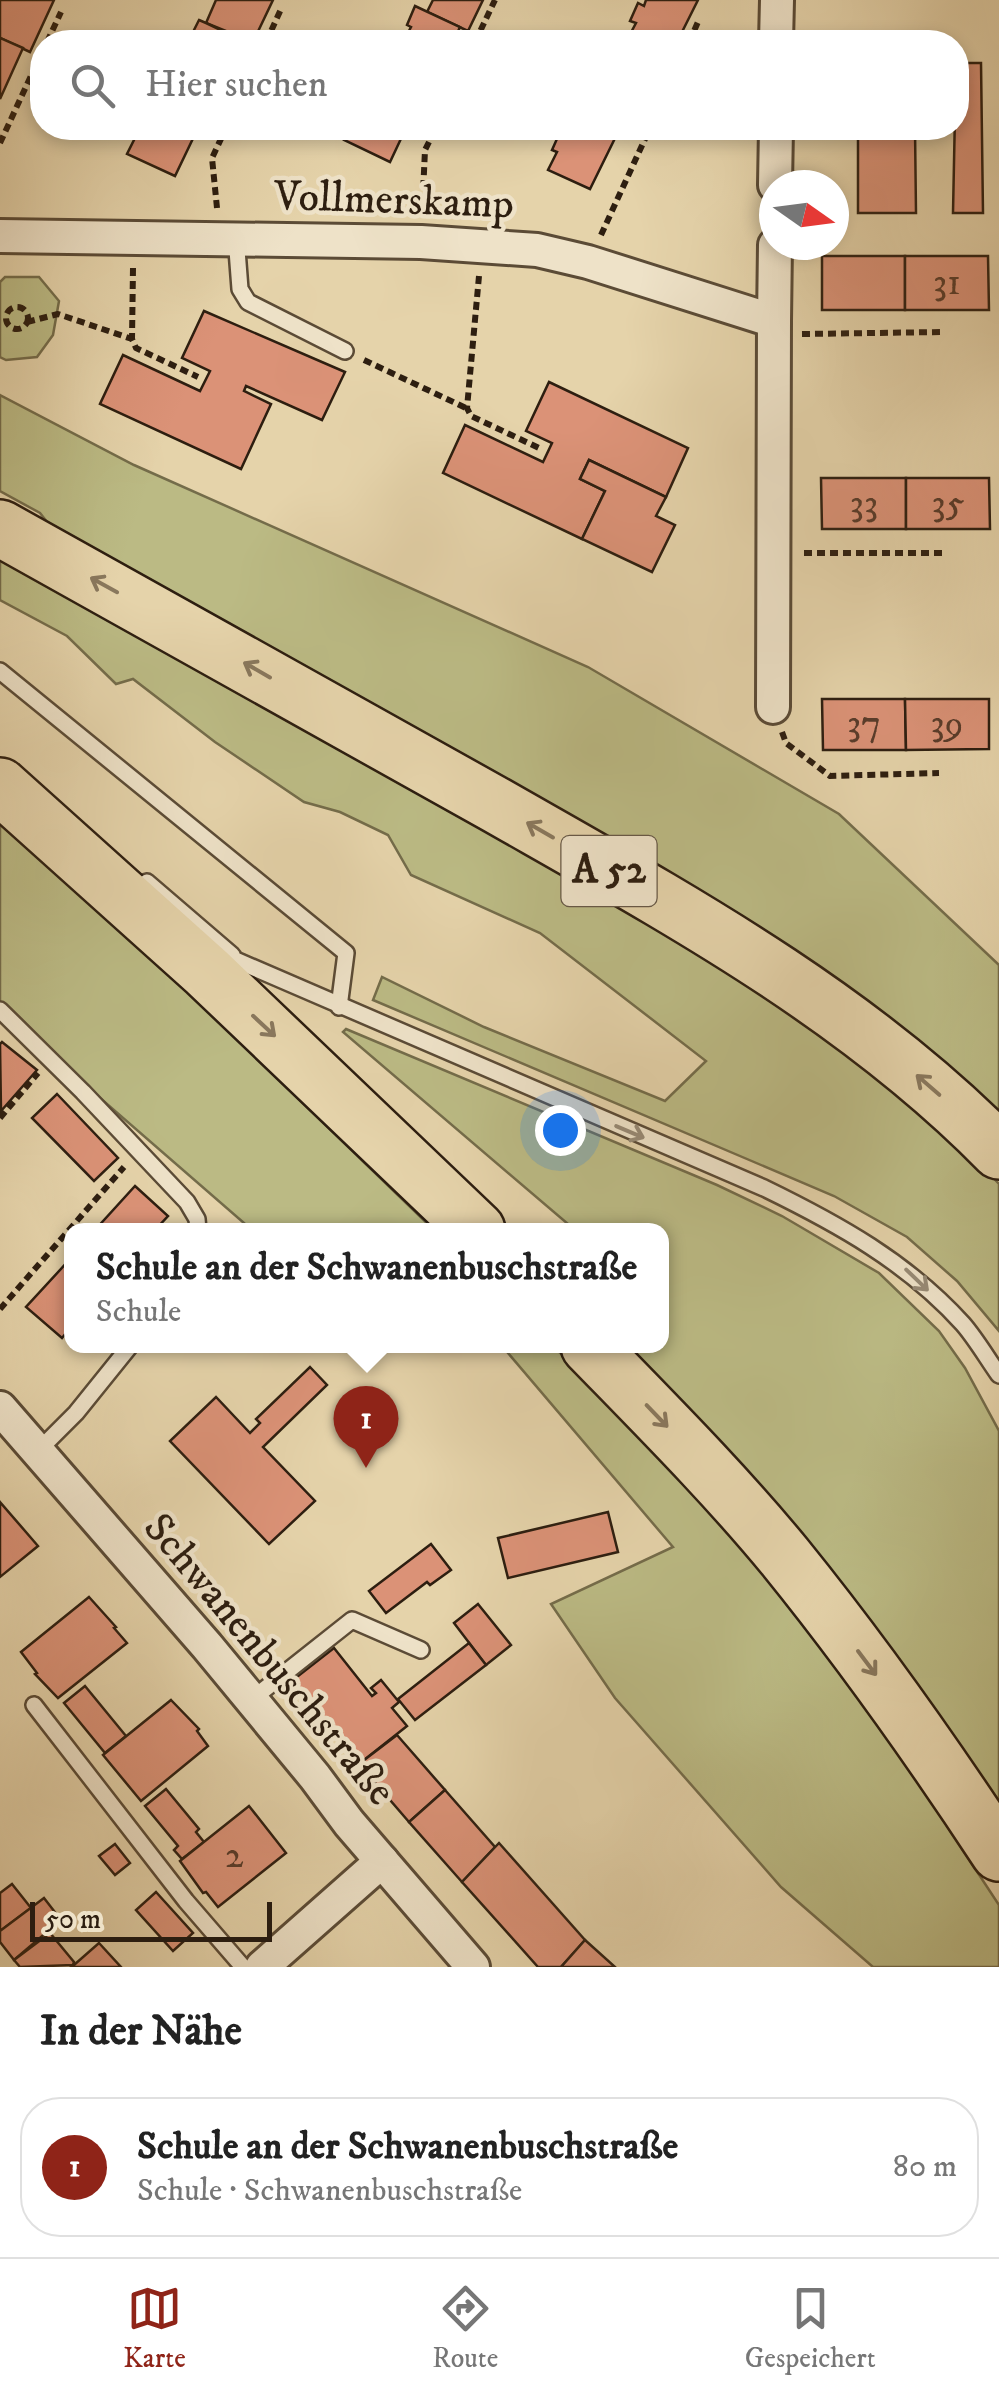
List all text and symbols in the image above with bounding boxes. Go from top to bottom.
search box [30,30,969,140]
icon: search [65,58,120,113]
text: Hier suchen [145,61,328,109]
north arrow [759,170,849,260]
street label: Vollmerskamp [272,171,515,231]
house number: 31 [933,259,961,307]
house number: 33 [850,480,878,528]
house number: 35 [931,480,965,528]
one-way arrow [89,574,119,594]
one-way arrow [243,660,272,680]
house number: 37 [847,700,881,748]
house number: 39 [930,700,964,748]
one-way arrow [526,820,555,840]
road number: A 52 [562,836,656,906]
one-way arrow [251,1014,276,1037]
one-way arrow [916,1073,941,1096]
your location [535,1105,586,1156]
one-way arrow [614,1124,645,1142]
popup [64,1223,669,1353]
text: Schule an der Schwanenbuschstraße [96,1244,637,1292]
one-way arrow [904,1268,929,1291]
text: Schule [96,1292,181,1332]
pin: 1 [334,1386,398,1468]
one-way arrow [645,1403,669,1427]
street label: Schwanenbuschstraße [132,1503,406,1817]
one-way arrow [856,1649,877,1676]
house number: 2 [225,1832,244,1880]
scale bar [30,1897,272,1942]
text: 50 m [45,1902,101,1937]
text: In der Nähe [40,2006,242,2058]
text: Schule an der Schwanenbuschstraße [137,2123,678,2171]
text: 1 [69,2147,80,2187]
text: 80 m [893,2147,957,2187]
text: Schule · Schwanenbuschstraße [137,2171,522,2211]
tab: Karte [123,2281,186,2376]
tab: Route [432,2281,498,2376]
tab: Gespeichert [745,2281,876,2376]

